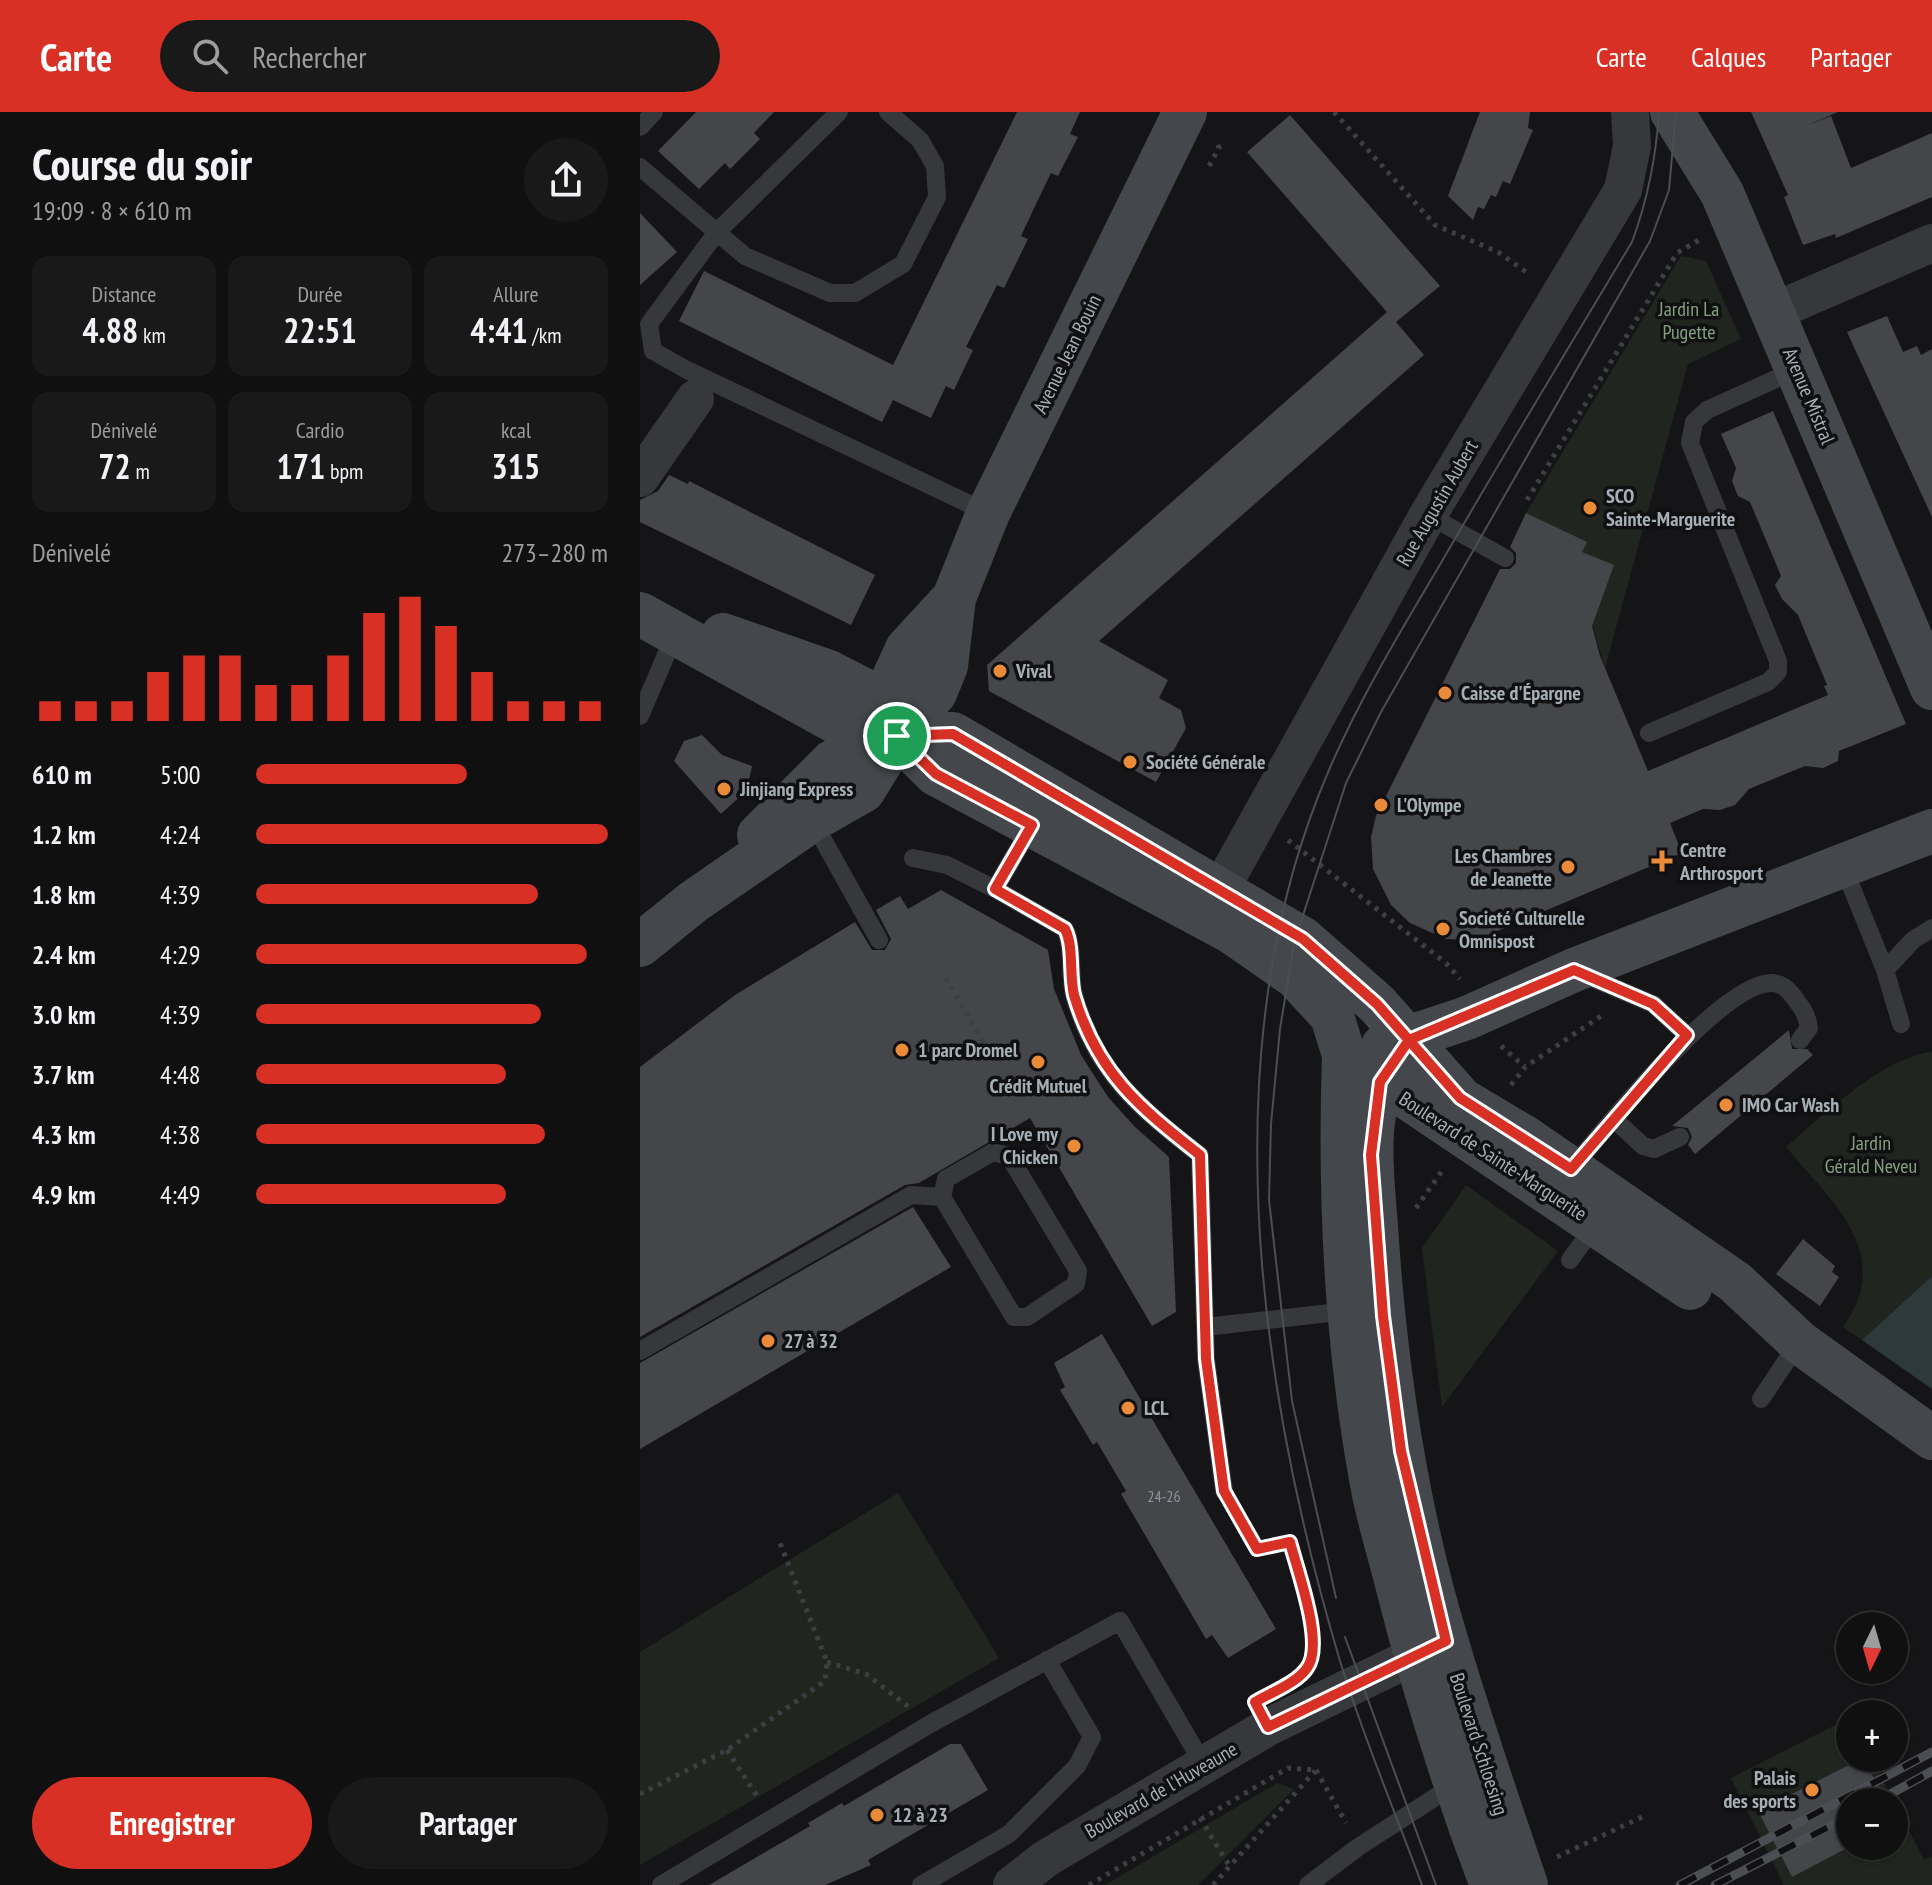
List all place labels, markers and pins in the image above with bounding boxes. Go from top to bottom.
place label: SCO Sainte-Marguerite [1606,483,1735,532]
marker: SCO Sainte-Marguerite [1581,499,1599,517]
place label: Vival [1015,658,1052,684]
marker: Vival [991,662,1009,680]
place label: Caisse d'Épargne [1461,680,1581,706]
marker: Caisse d'Épargne [1436,684,1454,702]
pin [863,702,931,770]
place label: Société Générale [1146,749,1266,775]
marker: Société Générale [1121,753,1139,771]
place label: Jinjiang Express [739,776,853,802]
marker: Jinjiang Express [715,780,733,798]
place label: L'Olympe [1397,792,1461,818]
marker: L'Olympe [1372,796,1390,814]
place label: Centre Arthrosport [1679,837,1763,886]
place label: Les Chambres de Jeanette [1455,843,1552,892]
marker: Centre Arthrosport [1651,850,1673,872]
marker: Les Chambres de Jeanette [1559,858,1577,876]
place label: Societé Culturelle Omnispost [1459,905,1585,954]
marker: Societé Culturelle Omnispost [1434,920,1452,938]
place label: 1 parc Dromel [918,1037,1018,1063]
marker: 1 parc Dromel [893,1041,911,1059]
marker: Crédit Mutuel [1029,1053,1047,1071]
place label: Crédit Mutuel [989,1073,1087,1099]
place label: IMO Car Wash [1742,1092,1839,1118]
marker: IMO Car Wash [1717,1096,1735,1114]
place label: I Love my Chicken [991,1121,1059,1170]
marker: I Love my Chicken [1065,1137,1083,1155]
place label: 27 à 32 [784,1328,838,1354]
marker: 27 à 32 [759,1332,777,1350]
place label: LCL [1144,1395,1169,1421]
marker: LCL [1119,1399,1137,1417]
place label: Palais des sports [1723,1765,1796,1814]
marker: Palais des sports [1803,1781,1821,1799]
place label: 12 à 23 [893,1802,948,1828]
marker: 12 à 23 [868,1806,886,1824]

